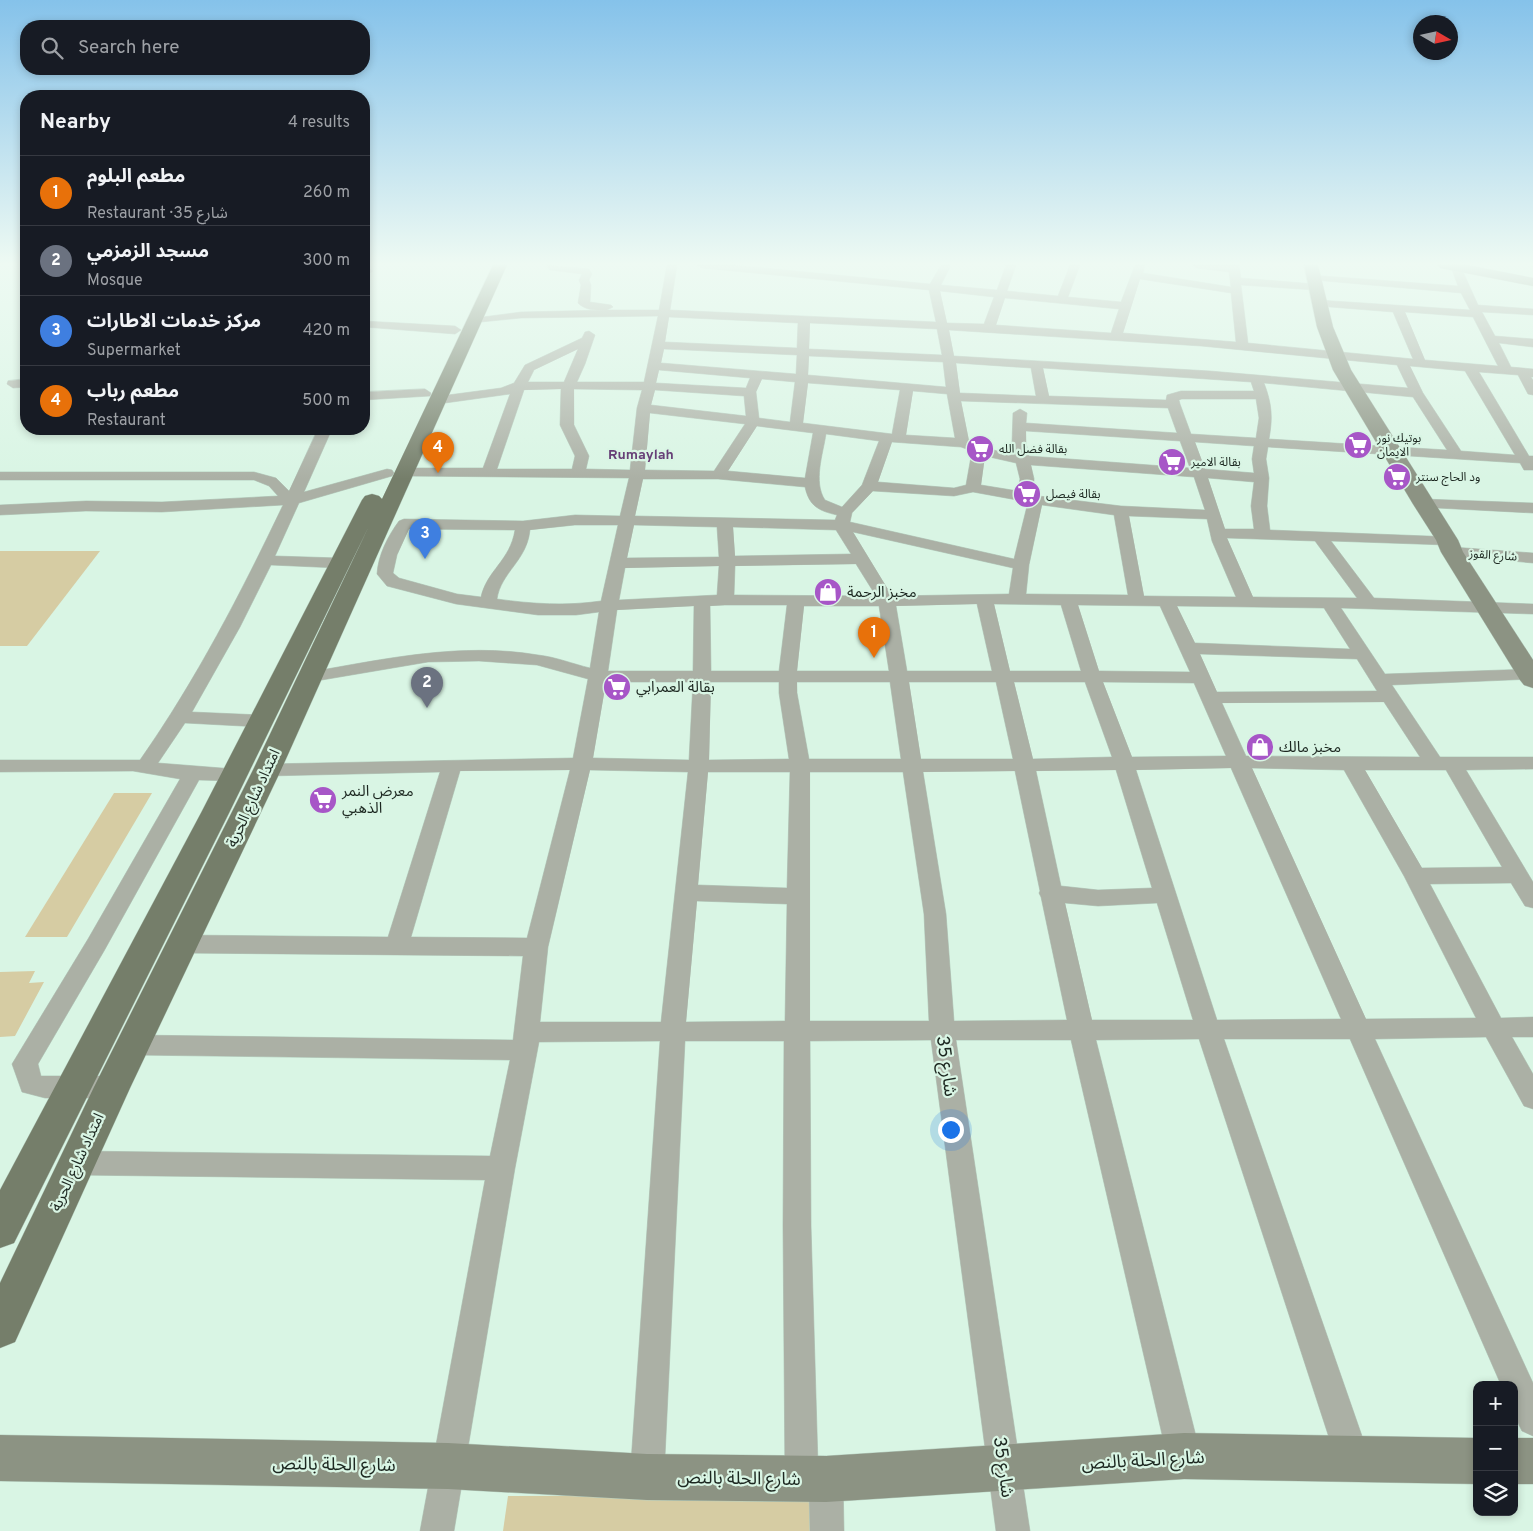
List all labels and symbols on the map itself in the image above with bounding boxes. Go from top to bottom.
north arrow [1413,15,1458,60]
supermarket icon: بوتيك نور الايمان [1343,430,1373,460]
place label: بوتيك نور الايمان [1376,431,1421,461]
pin: 4 [422,432,454,473]
supermarket icon: بقالة فضل الله [965,434,995,464]
place label: بقالة فضل الله [999,442,1067,458]
district label: Rumaylah [608,447,674,464]
supermarket icon: بقالة الامير [1157,447,1187,477]
place label: بقالة الامير [1190,455,1241,471]
supermarket icon: ود الحاج سنتر [1382,462,1412,492]
place label: ود الحاج سنتر [1415,470,1480,486]
supermarket icon: بقالة فيصل [1012,479,1042,509]
place label: بقالة فيصل [1046,487,1100,503]
pin: 3 [409,518,441,559]
street label: شارع القوز [1467,546,1518,566]
shop icon: مخبز الرحمة [813,577,843,607]
place label: مخبز الرحمة [847,584,917,603]
pin: 1 [858,617,890,658]
pin: 2 [411,667,443,708]
supermarket icon: بقالة العمرابي [602,672,632,702]
place label: بقالة العمرابي [636,679,715,698]
shop icon: مخبز مالك [1245,732,1275,762]
place label: مخبز مالك [1279,739,1341,758]
street label: امتداد شارع الحرية [223,746,286,851]
place label: معرض النمر الذهبي [341,783,414,819]
supermarket icon: معرض النمر الذهبي [308,785,338,815]
street label: شارع 35 [929,1034,961,1098]
street label: امتداد شارع الحرية [47,1110,110,1215]
your location [938,1117,964,1143]
street label: شارع 35 [986,1435,1018,1499]
street label: شارع الحلة بالنص [1081,1447,1205,1477]
street label: شارع الحلة بالنص [272,1453,396,1479]
street label: شارع الحلة بالنص [677,1467,801,1493]

